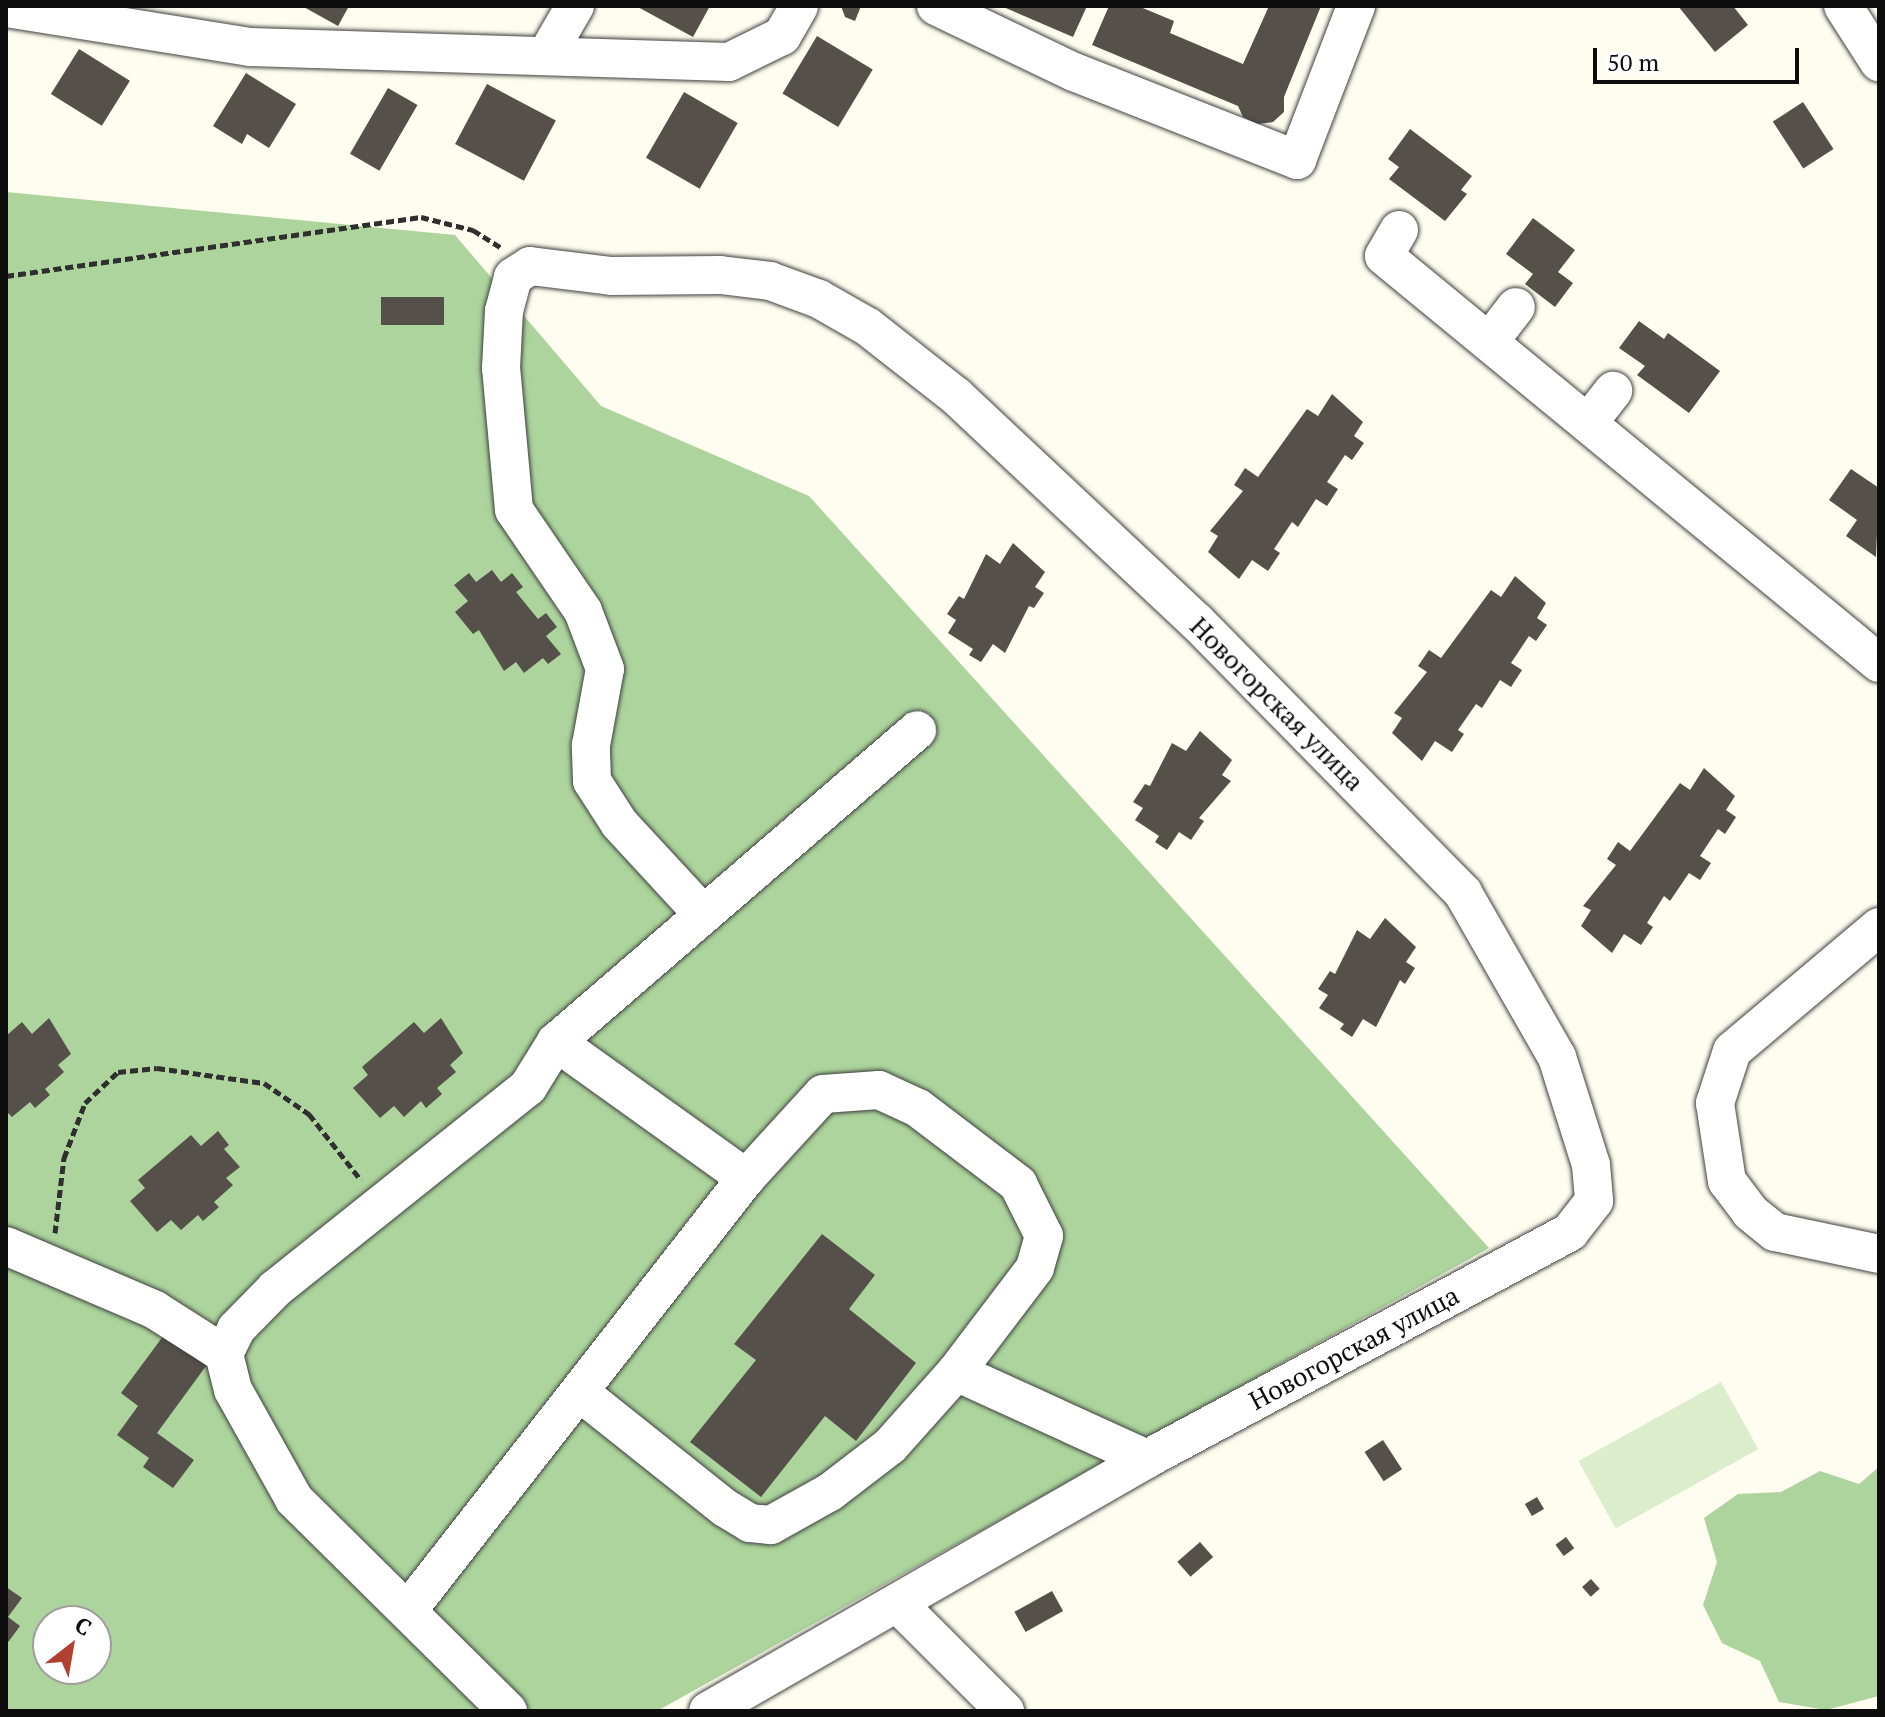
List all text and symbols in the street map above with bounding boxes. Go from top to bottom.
scale bar [1597,32,1803,82]
text: 50 m [1607,46,1659,78]
street label: Новогорская улица [1184,611,1370,797]
street label: Новогорская улица [1244,1280,1464,1416]
north arrow [32,1605,112,1685]
text: С [70,1610,97,1642]

